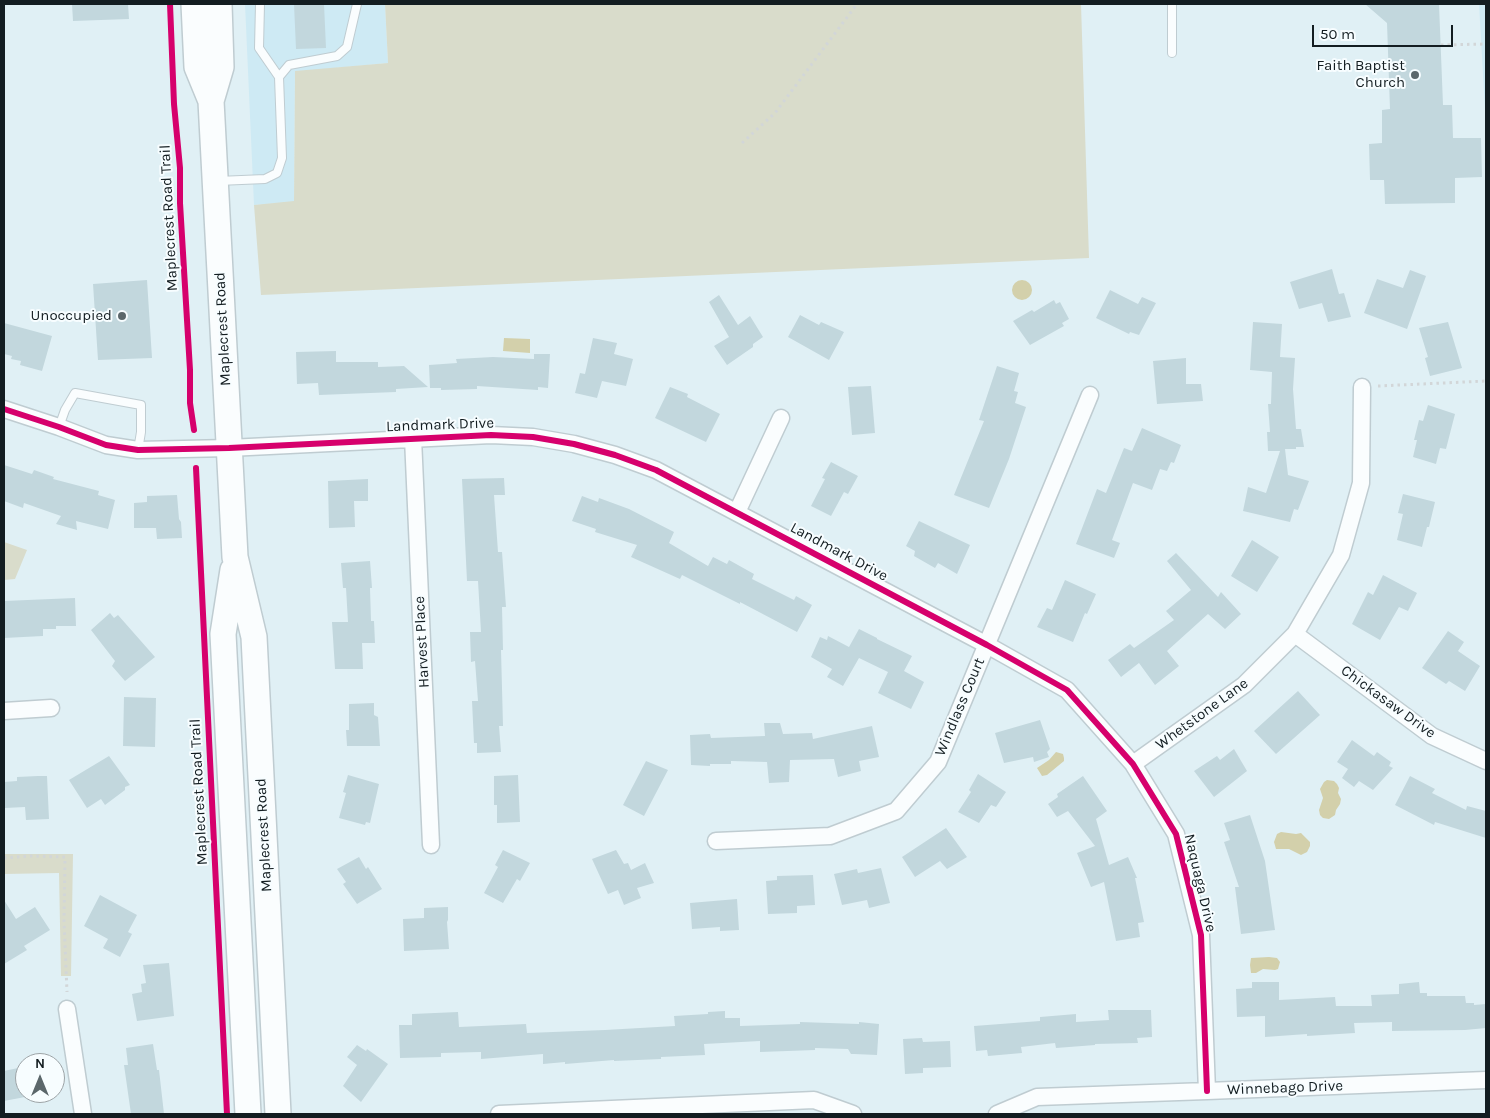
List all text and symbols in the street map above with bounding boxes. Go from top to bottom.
scale bar [1315,15,1456,47]
text: 50 m [1320,25,1355,43]
place label: Faith Baptist Church [1317,57,1405,92]
marker: Faith Baptist Church [1409,69,1421,81]
street label: Maplecrest Road Trail [156,144,182,292]
street label: Maplecrest Road [211,272,235,386]
place label: Unoccupied [31,307,112,325]
marker: Unoccupied [116,310,128,322]
street label: Landmark Drive [386,414,494,436]
street label: Landmark Drive [787,519,891,585]
street label: Harvest Place [411,595,433,689]
street label: Windlass Court [931,655,989,759]
street label: Chickasaw Drive [1337,662,1439,742]
street label: Whetstone Lane [1152,674,1252,754]
street label: Maplecrest Road Trail [186,718,212,866]
street label: Maplecrest Road [252,778,276,892]
street label: Naquaga Drive [1180,832,1220,934]
north arrow [15,1053,65,1103]
text: N [35,1055,45,1072]
street label: Winnebago Drive [1227,1077,1343,1099]

